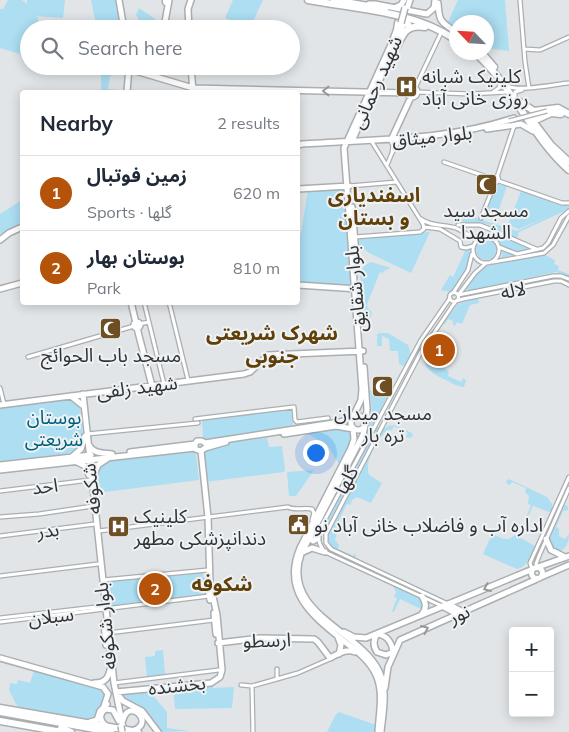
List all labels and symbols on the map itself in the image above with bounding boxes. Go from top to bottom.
north arrow [449,15,494,60]
street label: شهید رحمانی [345,32,407,132]
place label: کلینیک شبانه روزی خانی آباد [422,64,529,110]
hospital icon: کلینیک شبانه روزی خانی آباد [394,75,418,99]
one-way arrow [322,86,330,96]
street label: بلوار میثاق [391,120,473,152]
mosque icon: مسجد سید الشهدا [474,172,498,196]
district label: اسفندیاری و بستان [328,182,420,230]
place label: مسجد سید الشهدا [443,198,529,244]
street label: بلوار شقایق [339,245,371,333]
street label: لاله [498,276,528,304]
mosque icon: مسجد باب‌ الحوائج [99,317,123,341]
district label: شهرک شریعتی جنوبی [206,320,338,368]
pin: 1 [423,331,455,369]
place label: مسجد باب‌ الحوائج [41,343,181,370]
street label: شهید زلفی [95,370,179,404]
mosque icon: مسجد میدان تره بار [371,375,395,399]
place label: مسجد میدان تره بار [334,401,432,447]
park label: بوستان شریعتی [25,405,83,451]
your location [303,440,329,466]
street label: گلها [329,461,364,498]
street label: شکوفه [76,462,106,516]
street label: احد [31,473,59,499]
place label: کلینیک دندانپزشکی مطهر [133,504,266,551]
public building icon: اداره آب و فاضلاب خانی آباد نو [286,513,310,537]
place label: اداره آب و فاضلاب خانی آباد نو [314,513,543,537]
hospital icon: کلینیک دندانپزشکی مطهر [106,515,130,539]
street label: بدر [35,517,60,543]
pin: 2 [139,570,171,608]
district label: شکوفه [192,571,252,596]
street label: بلوار شکوفه [88,581,122,671]
one-way arrow [483,581,492,592]
street label: نور [444,599,474,630]
street label: سبلان [27,601,75,631]
one-way arrow [420,624,429,635]
street label: ارسطو [242,627,292,653]
street label: بخشنده [147,670,207,700]

